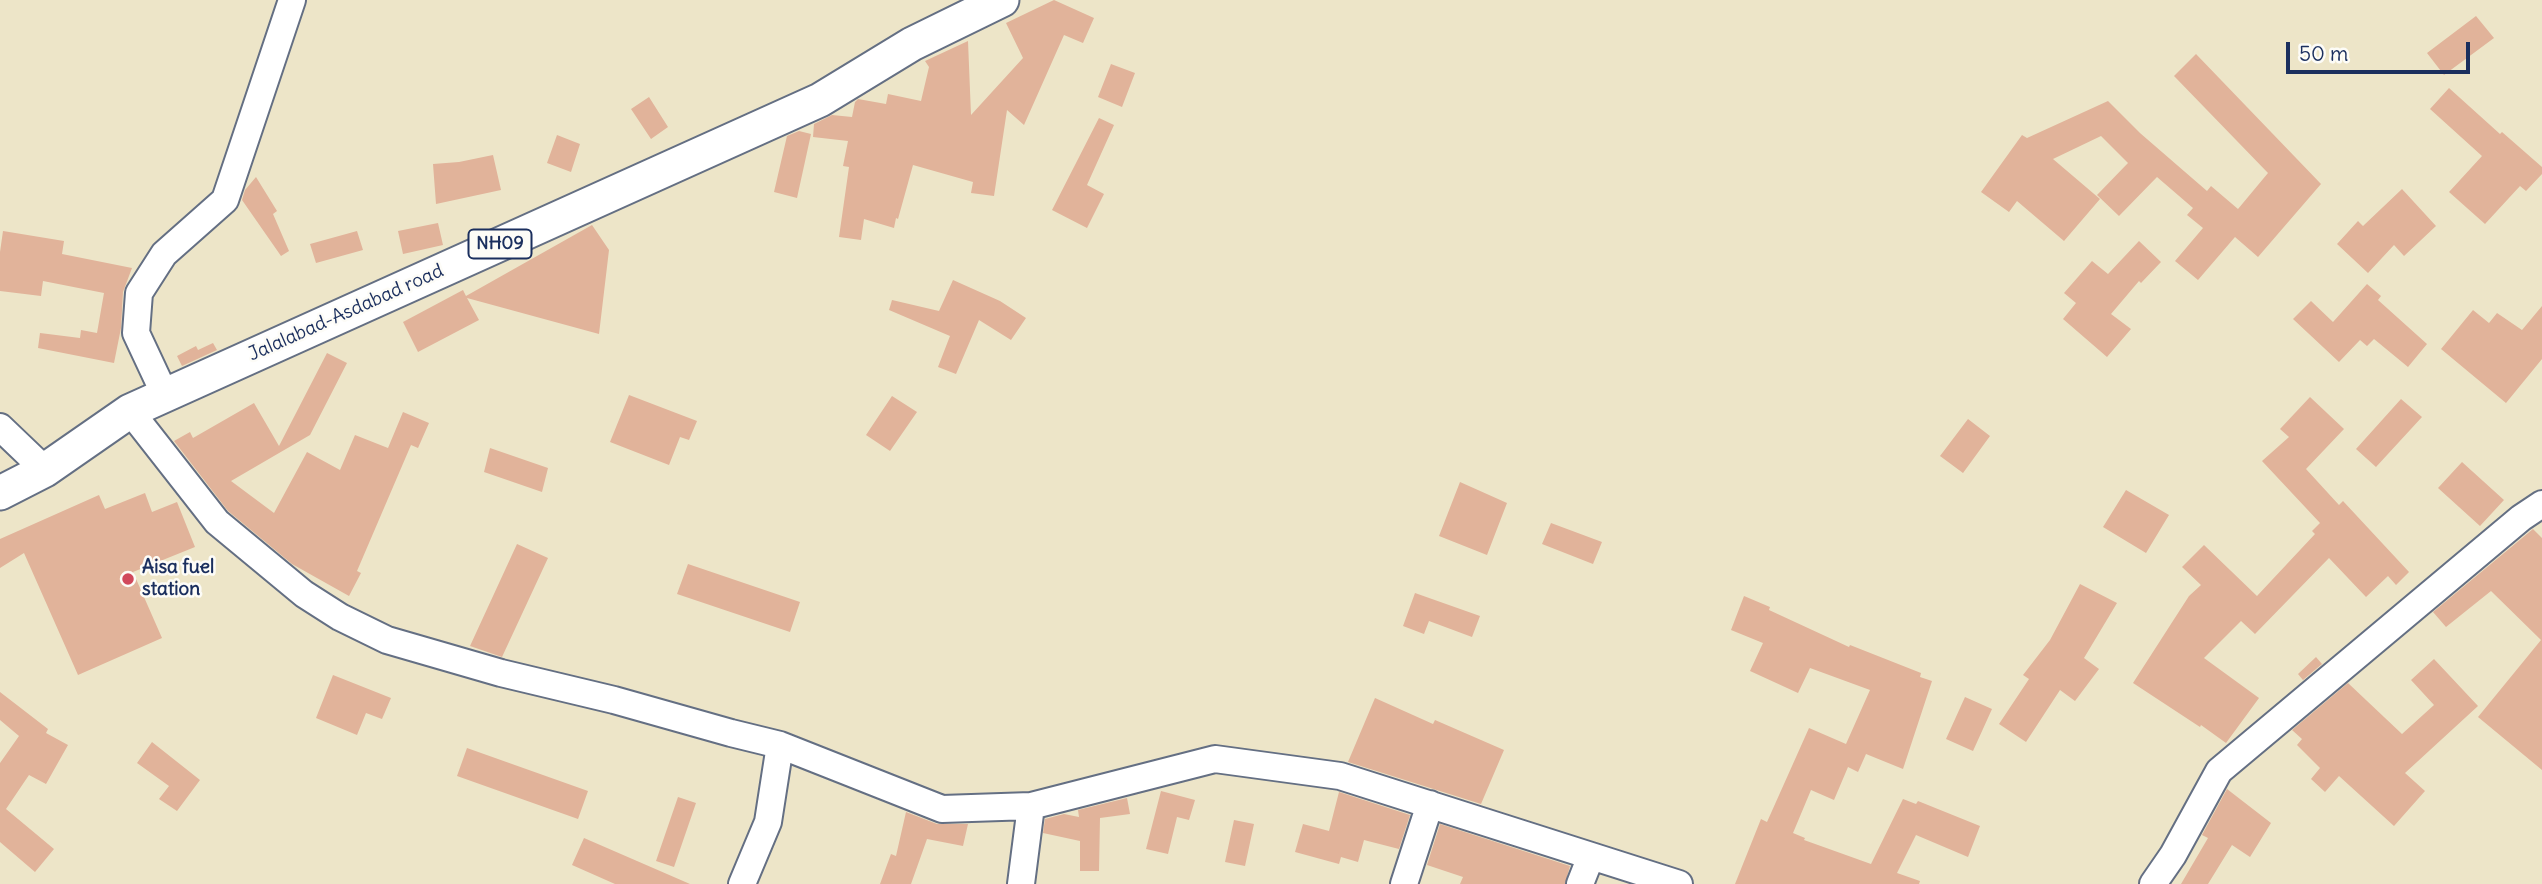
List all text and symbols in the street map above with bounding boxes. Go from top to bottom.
scale bar [2290,28,2474,72]
text: 50 m [2299,40,2348,67]
road number: NH09 [468,230,532,258]
street label: Jalalabad-Asdabad road [245,260,447,366]
place label: Aisa fuel station [142,557,214,601]
marker: Aisa fuel station [120,571,136,587]

